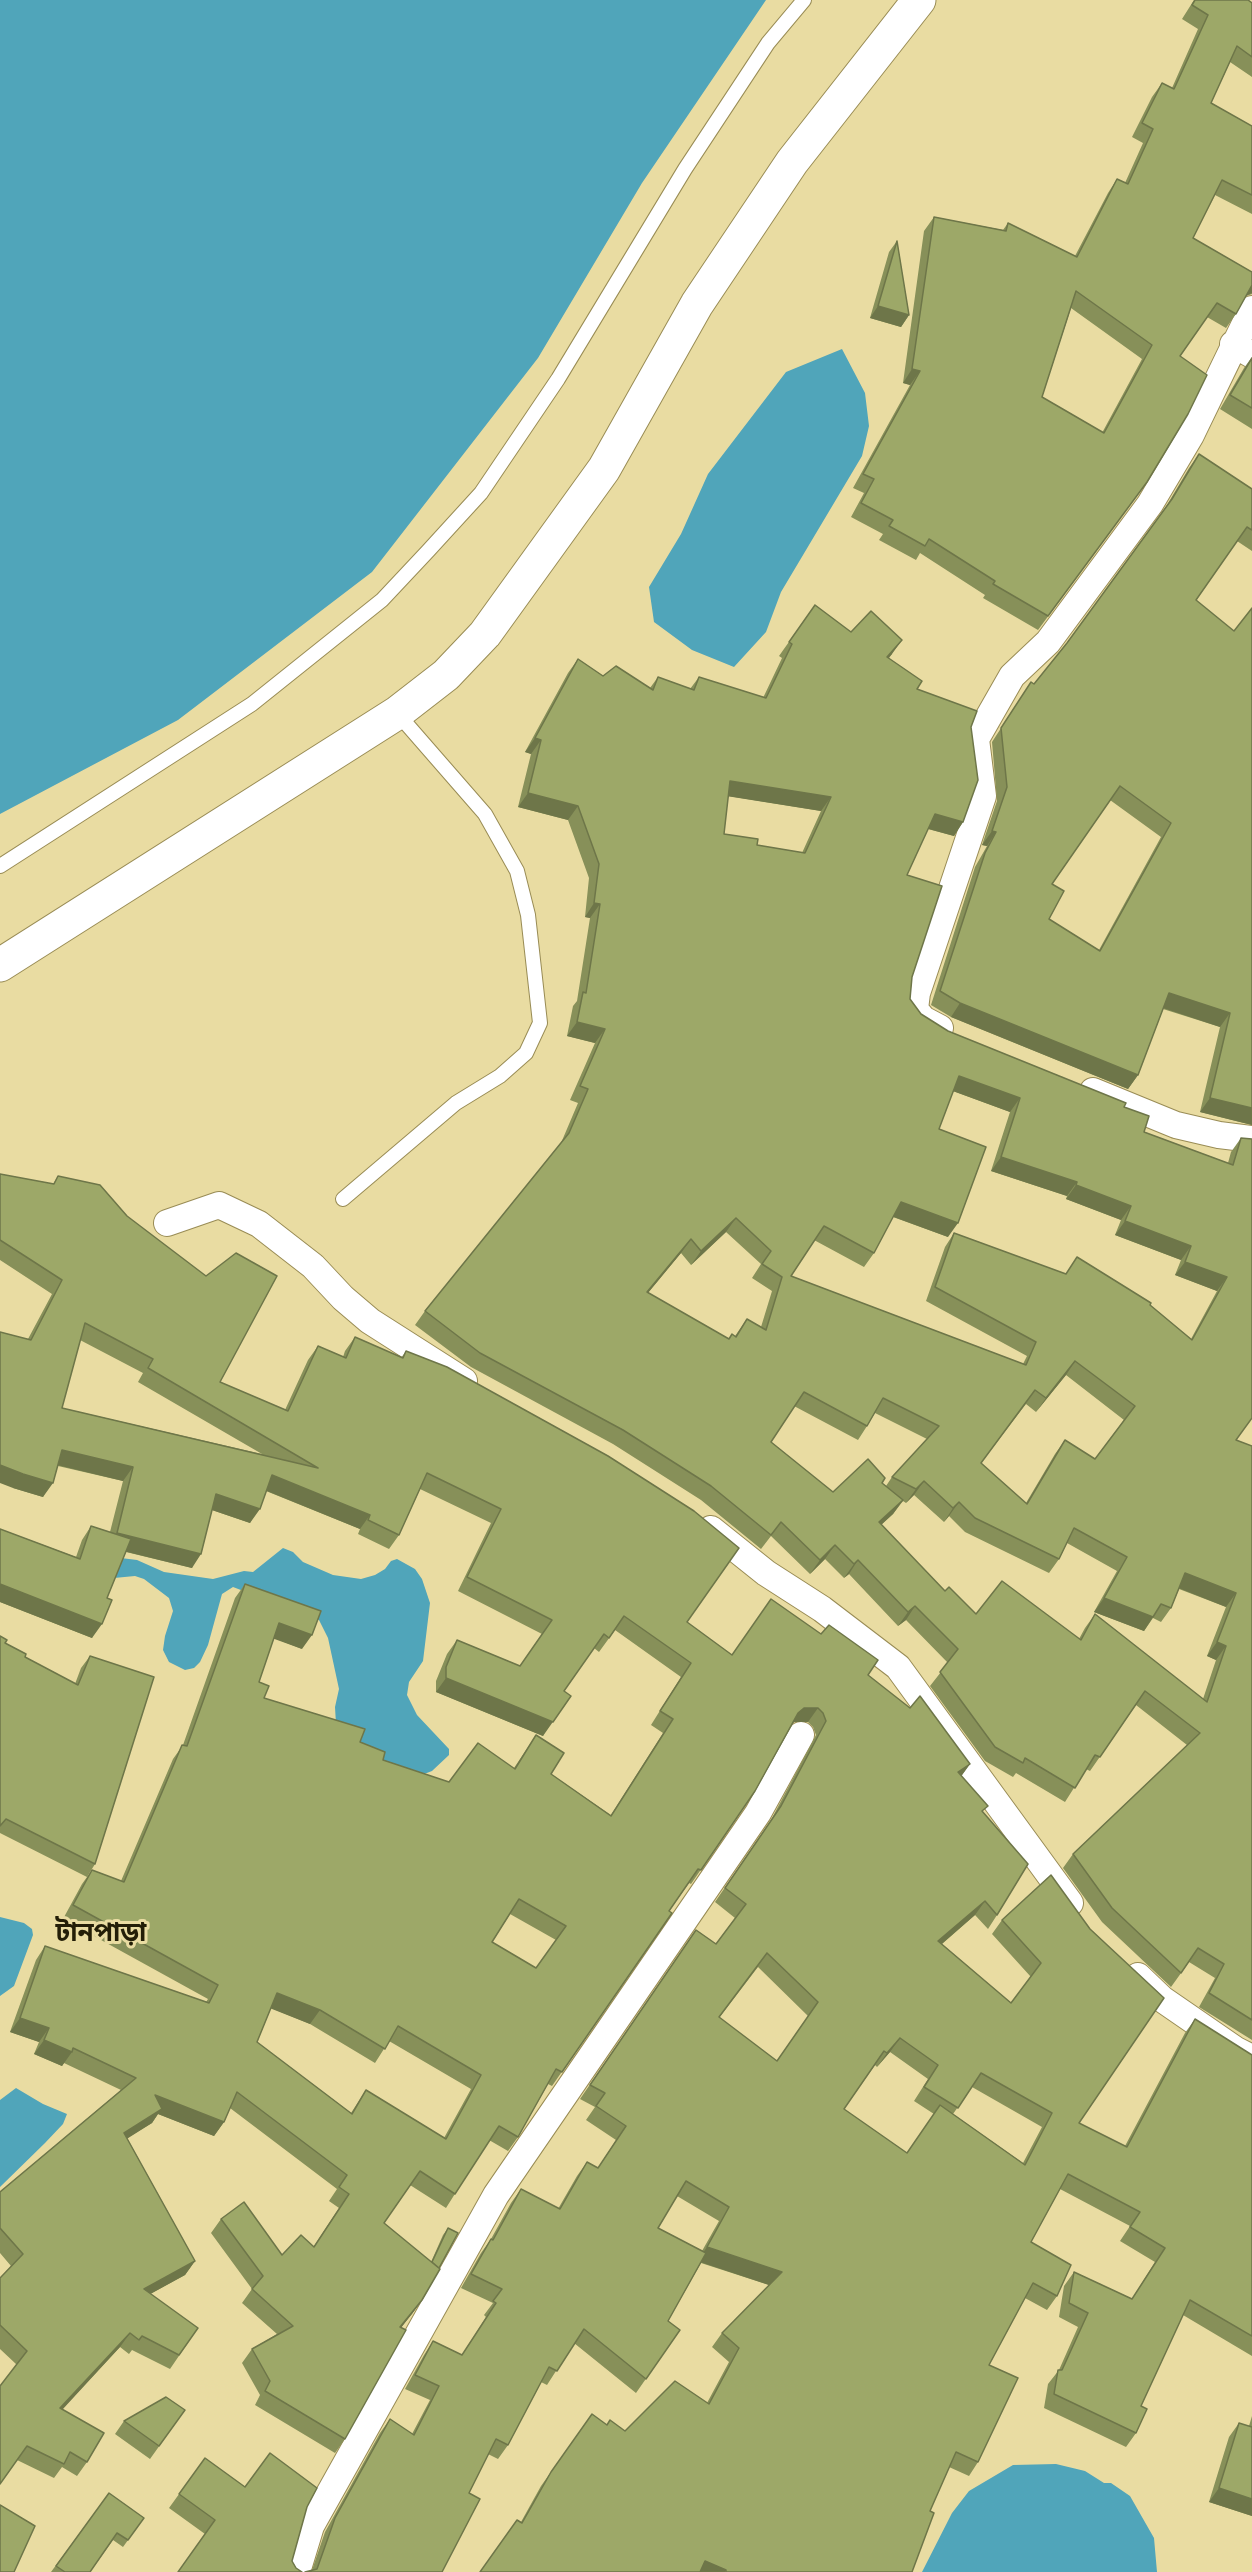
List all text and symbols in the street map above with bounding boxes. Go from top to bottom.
district label: টানপাড়া [56,1918,146,1950]

